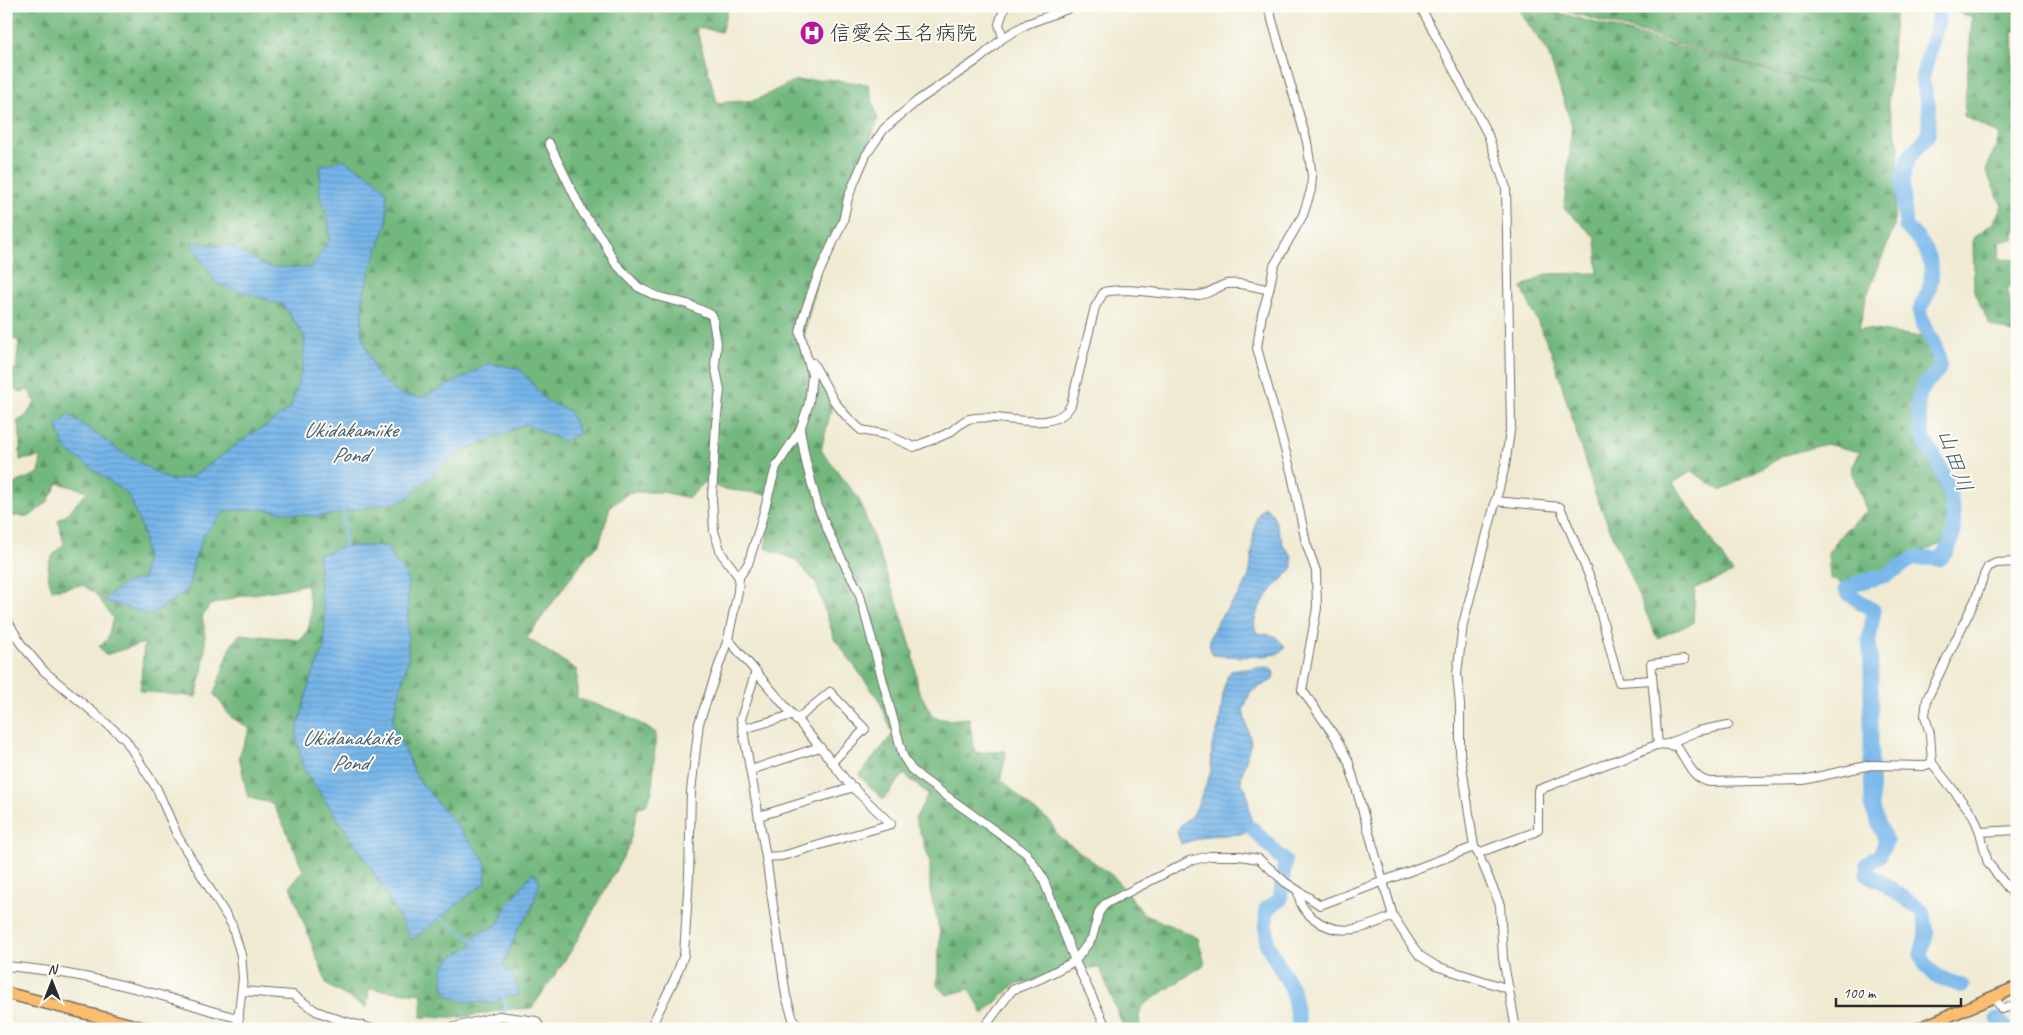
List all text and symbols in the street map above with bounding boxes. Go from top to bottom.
hospital icon: 信愛会玉名病院 [799,20,825,46]
place label: 信愛会玉名病院 [830,20,977,46]
water label: Ukidakamiike Pond [303,416,400,469]
water label: 山田川 [1931,425,1979,496]
water label: Ukidanakaike Pond [302,724,401,777]
north arrow [28,958,78,1008]
text: N [48,961,59,978]
scale bar [1836,975,1960,1007]
text: 100 m [1843,984,1877,1003]

